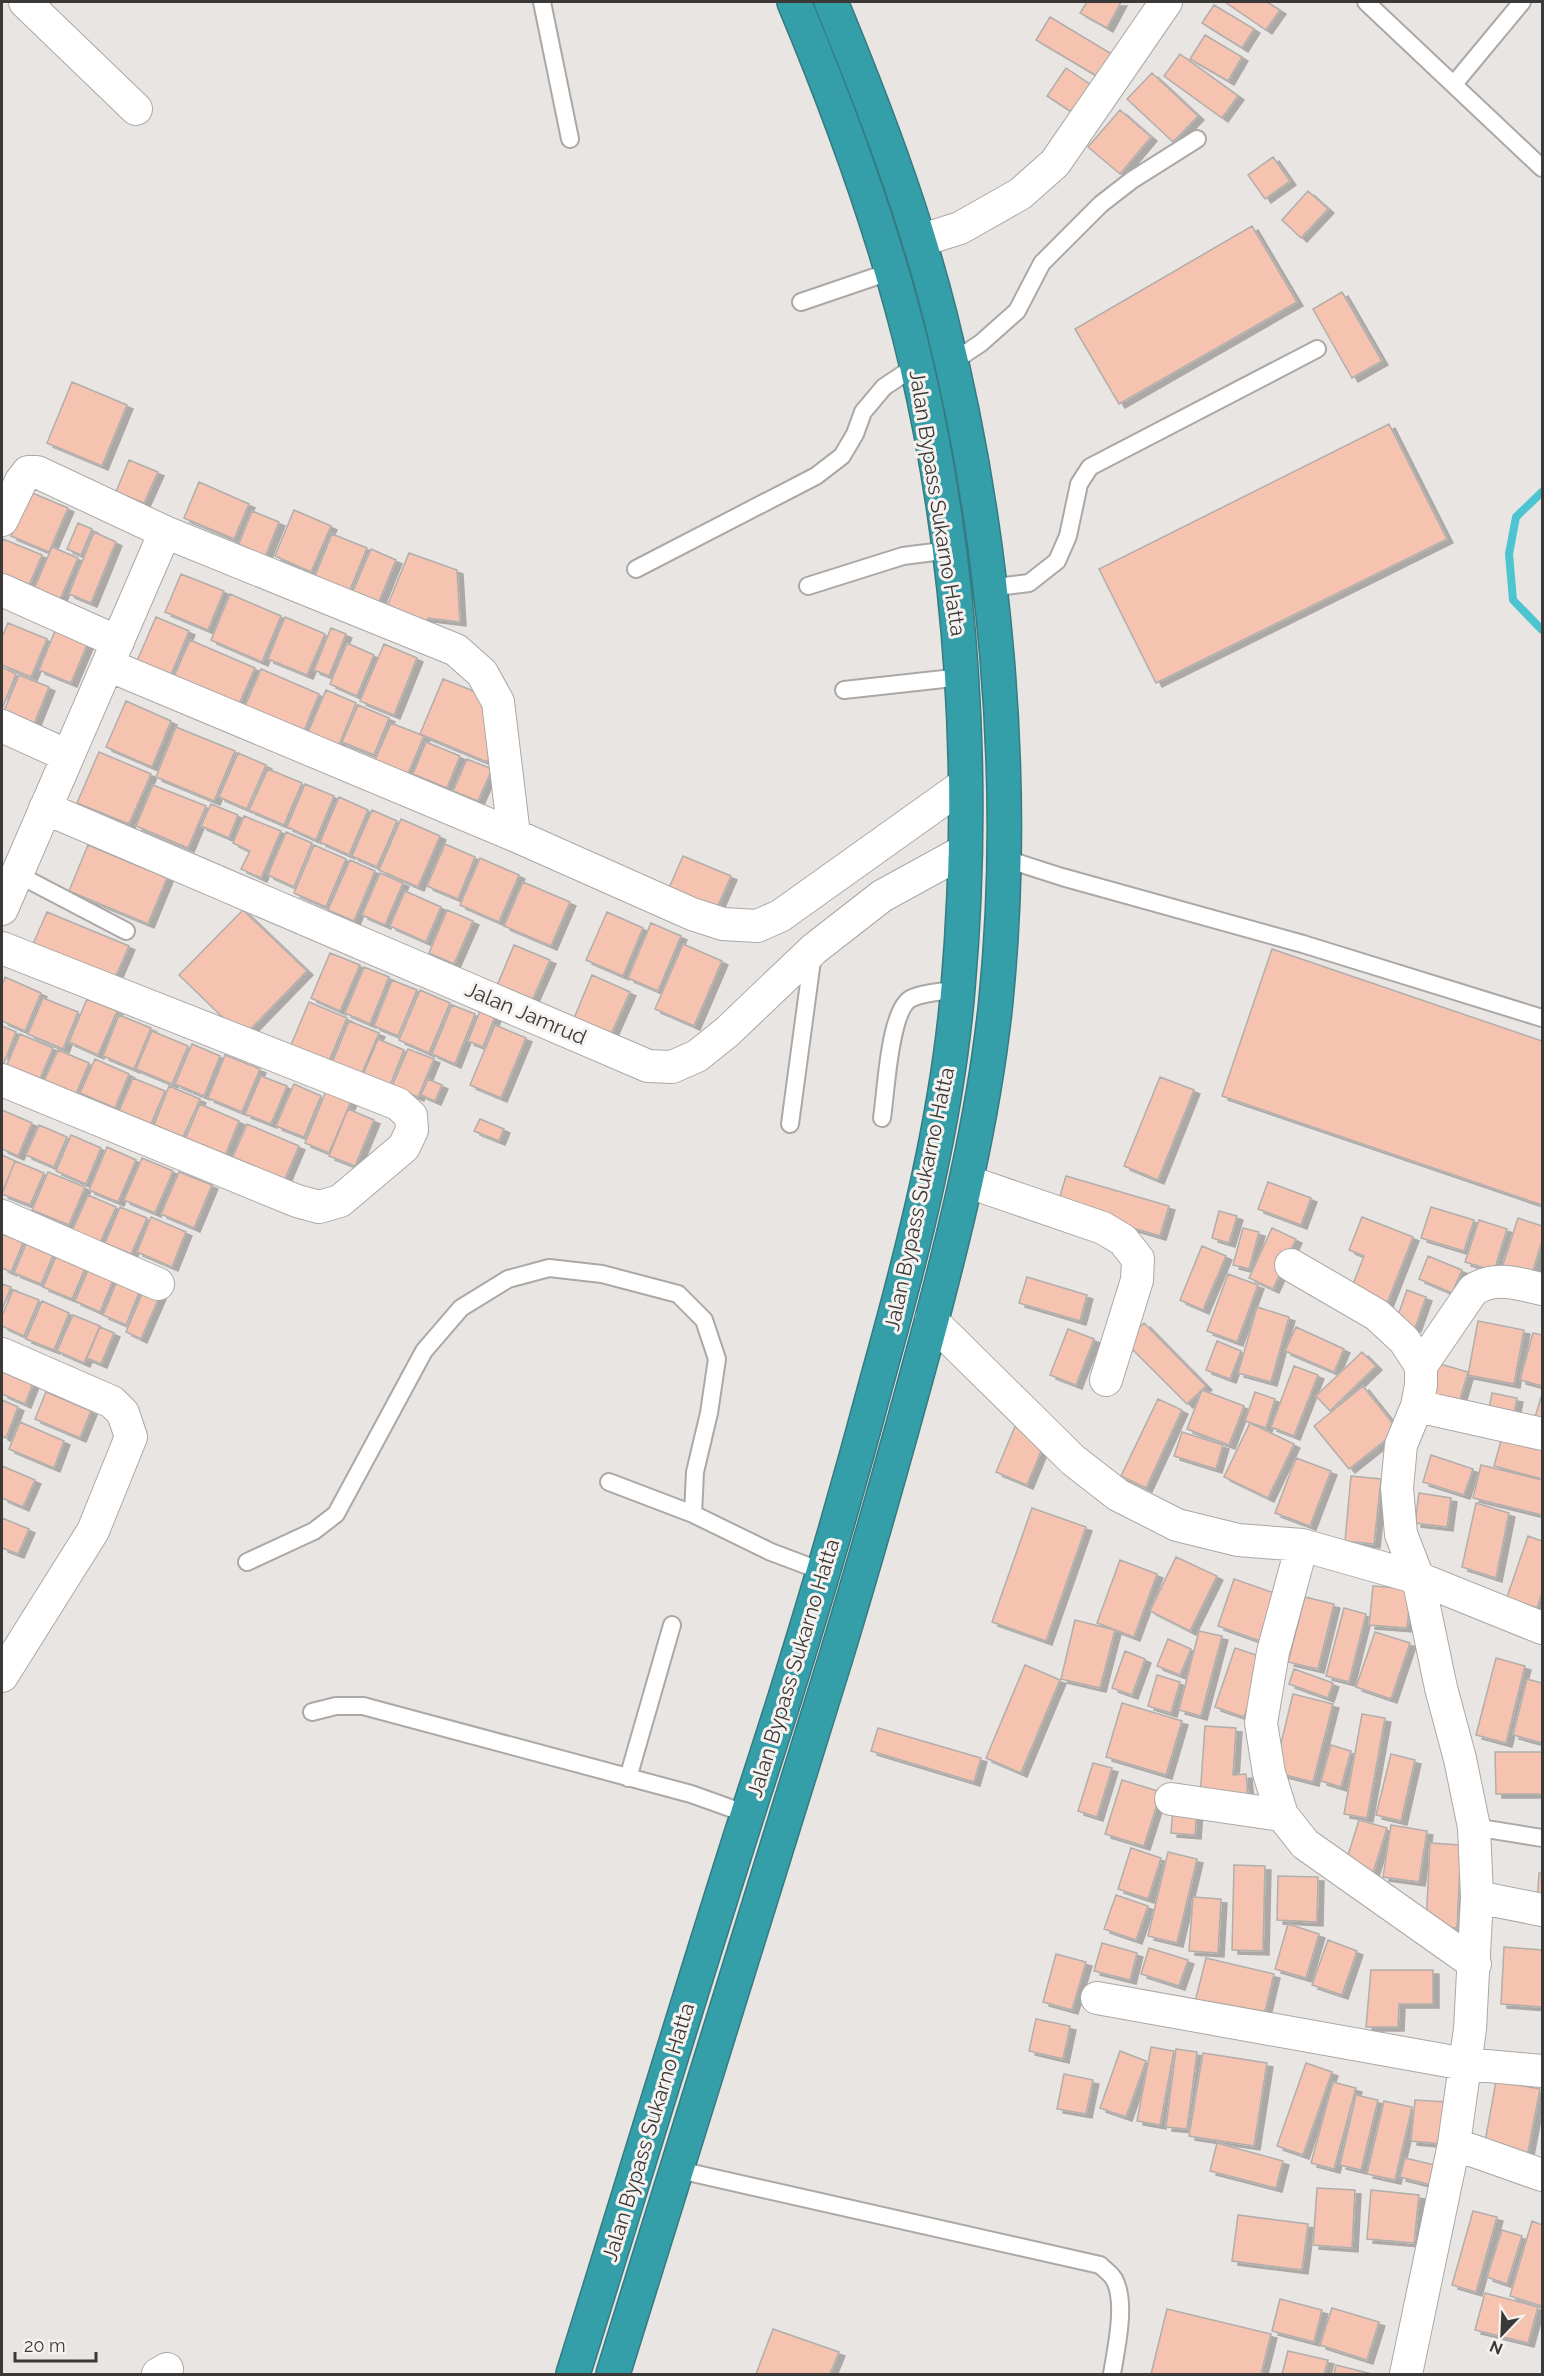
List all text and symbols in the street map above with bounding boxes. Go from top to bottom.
street label: Jalan Bypass Sukarno Hatta [905,368,971,638]
street label: Jalan Jamrud [462,976,590,1050]
street label: Jalan Bypass Sukarno Hatta [879,1065,959,1333]
street label: Jalan Bypass Sukarno Hatta [742,1536,844,1800]
street label: Jalan Bypass Sukarno Hatta [597,2000,699,2264]
north arrow [1472,2304,1532,2364]
scale bar [15,2325,96,2363]
text: 20 m [24,2335,66,2356]
text: N [1487,2336,1506,2358]

